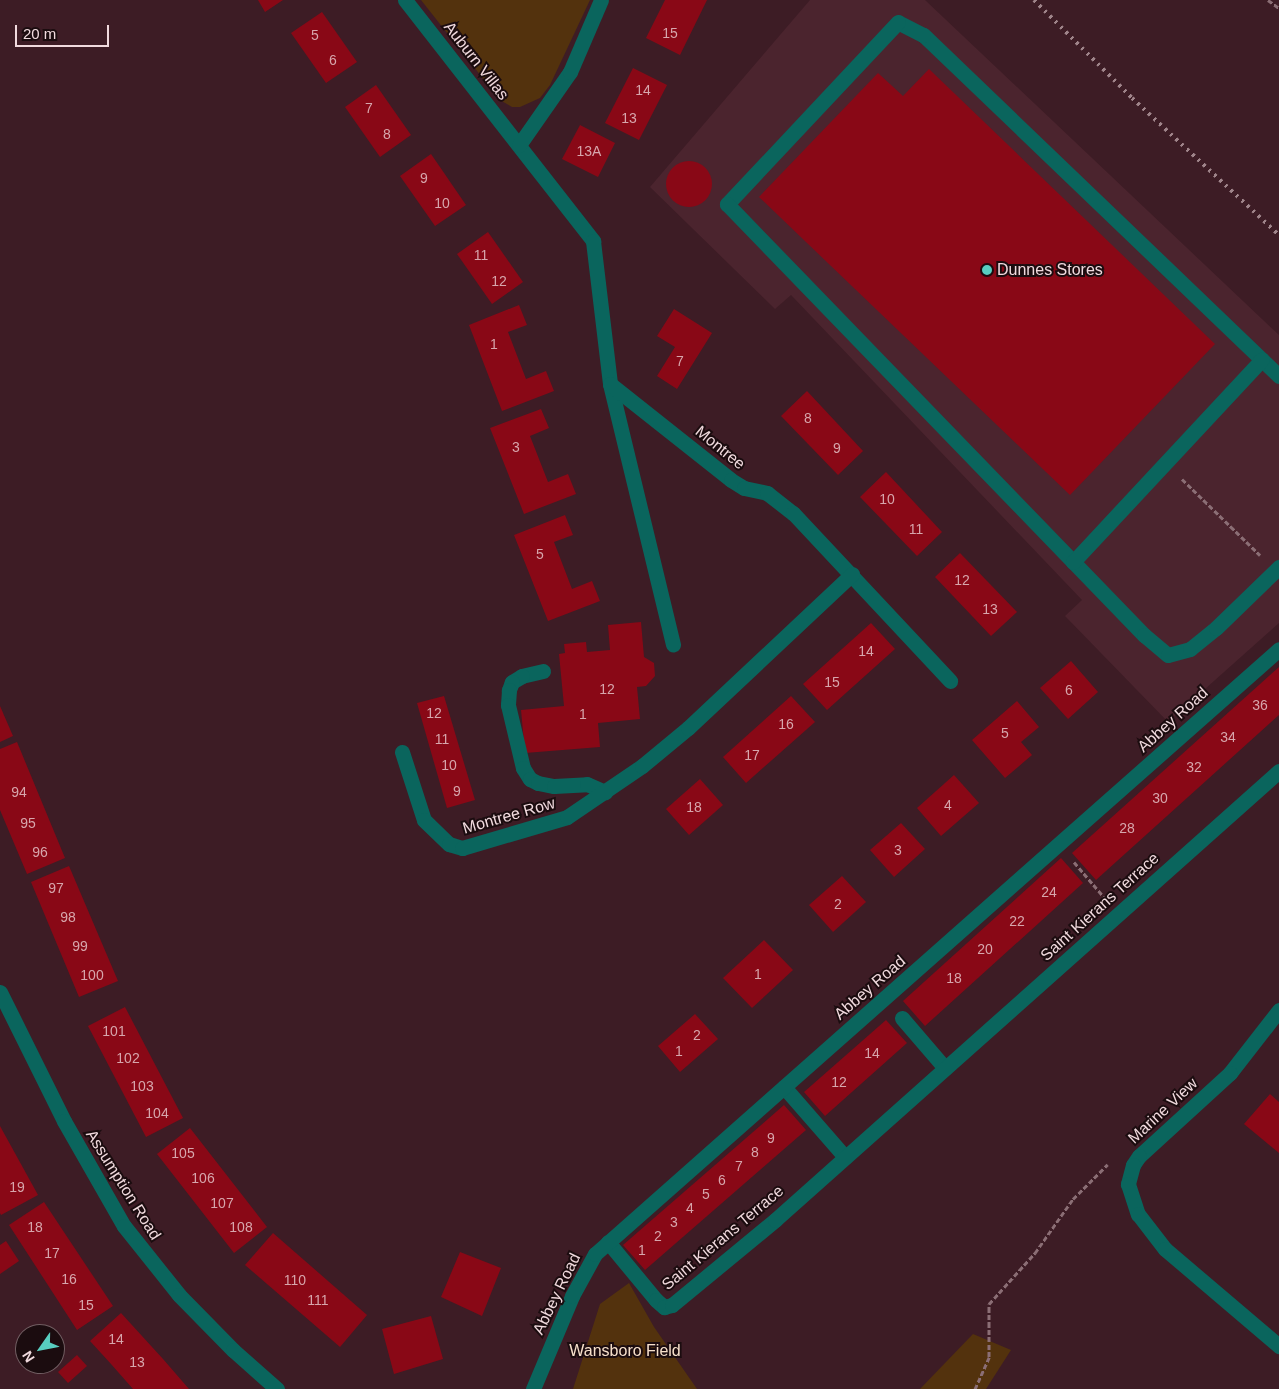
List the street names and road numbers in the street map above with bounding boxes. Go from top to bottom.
street label: Auburn Villas [440,18,512,104]
street label: Montree [691,422,749,474]
street label: Abbey Road [1134,683,1212,757]
street label: Montree Row [461,794,557,838]
street label: Saint Kierans Terrace [1037,849,1163,965]
street label: Abbey Road [830,952,910,1024]
street label: Marine View [1124,1074,1202,1148]
street label: Assumption Road [81,1126,165,1244]
street label: Saint Kierans Terrace [658,1181,788,1295]
street label: Abbey Road [529,1250,585,1338]

